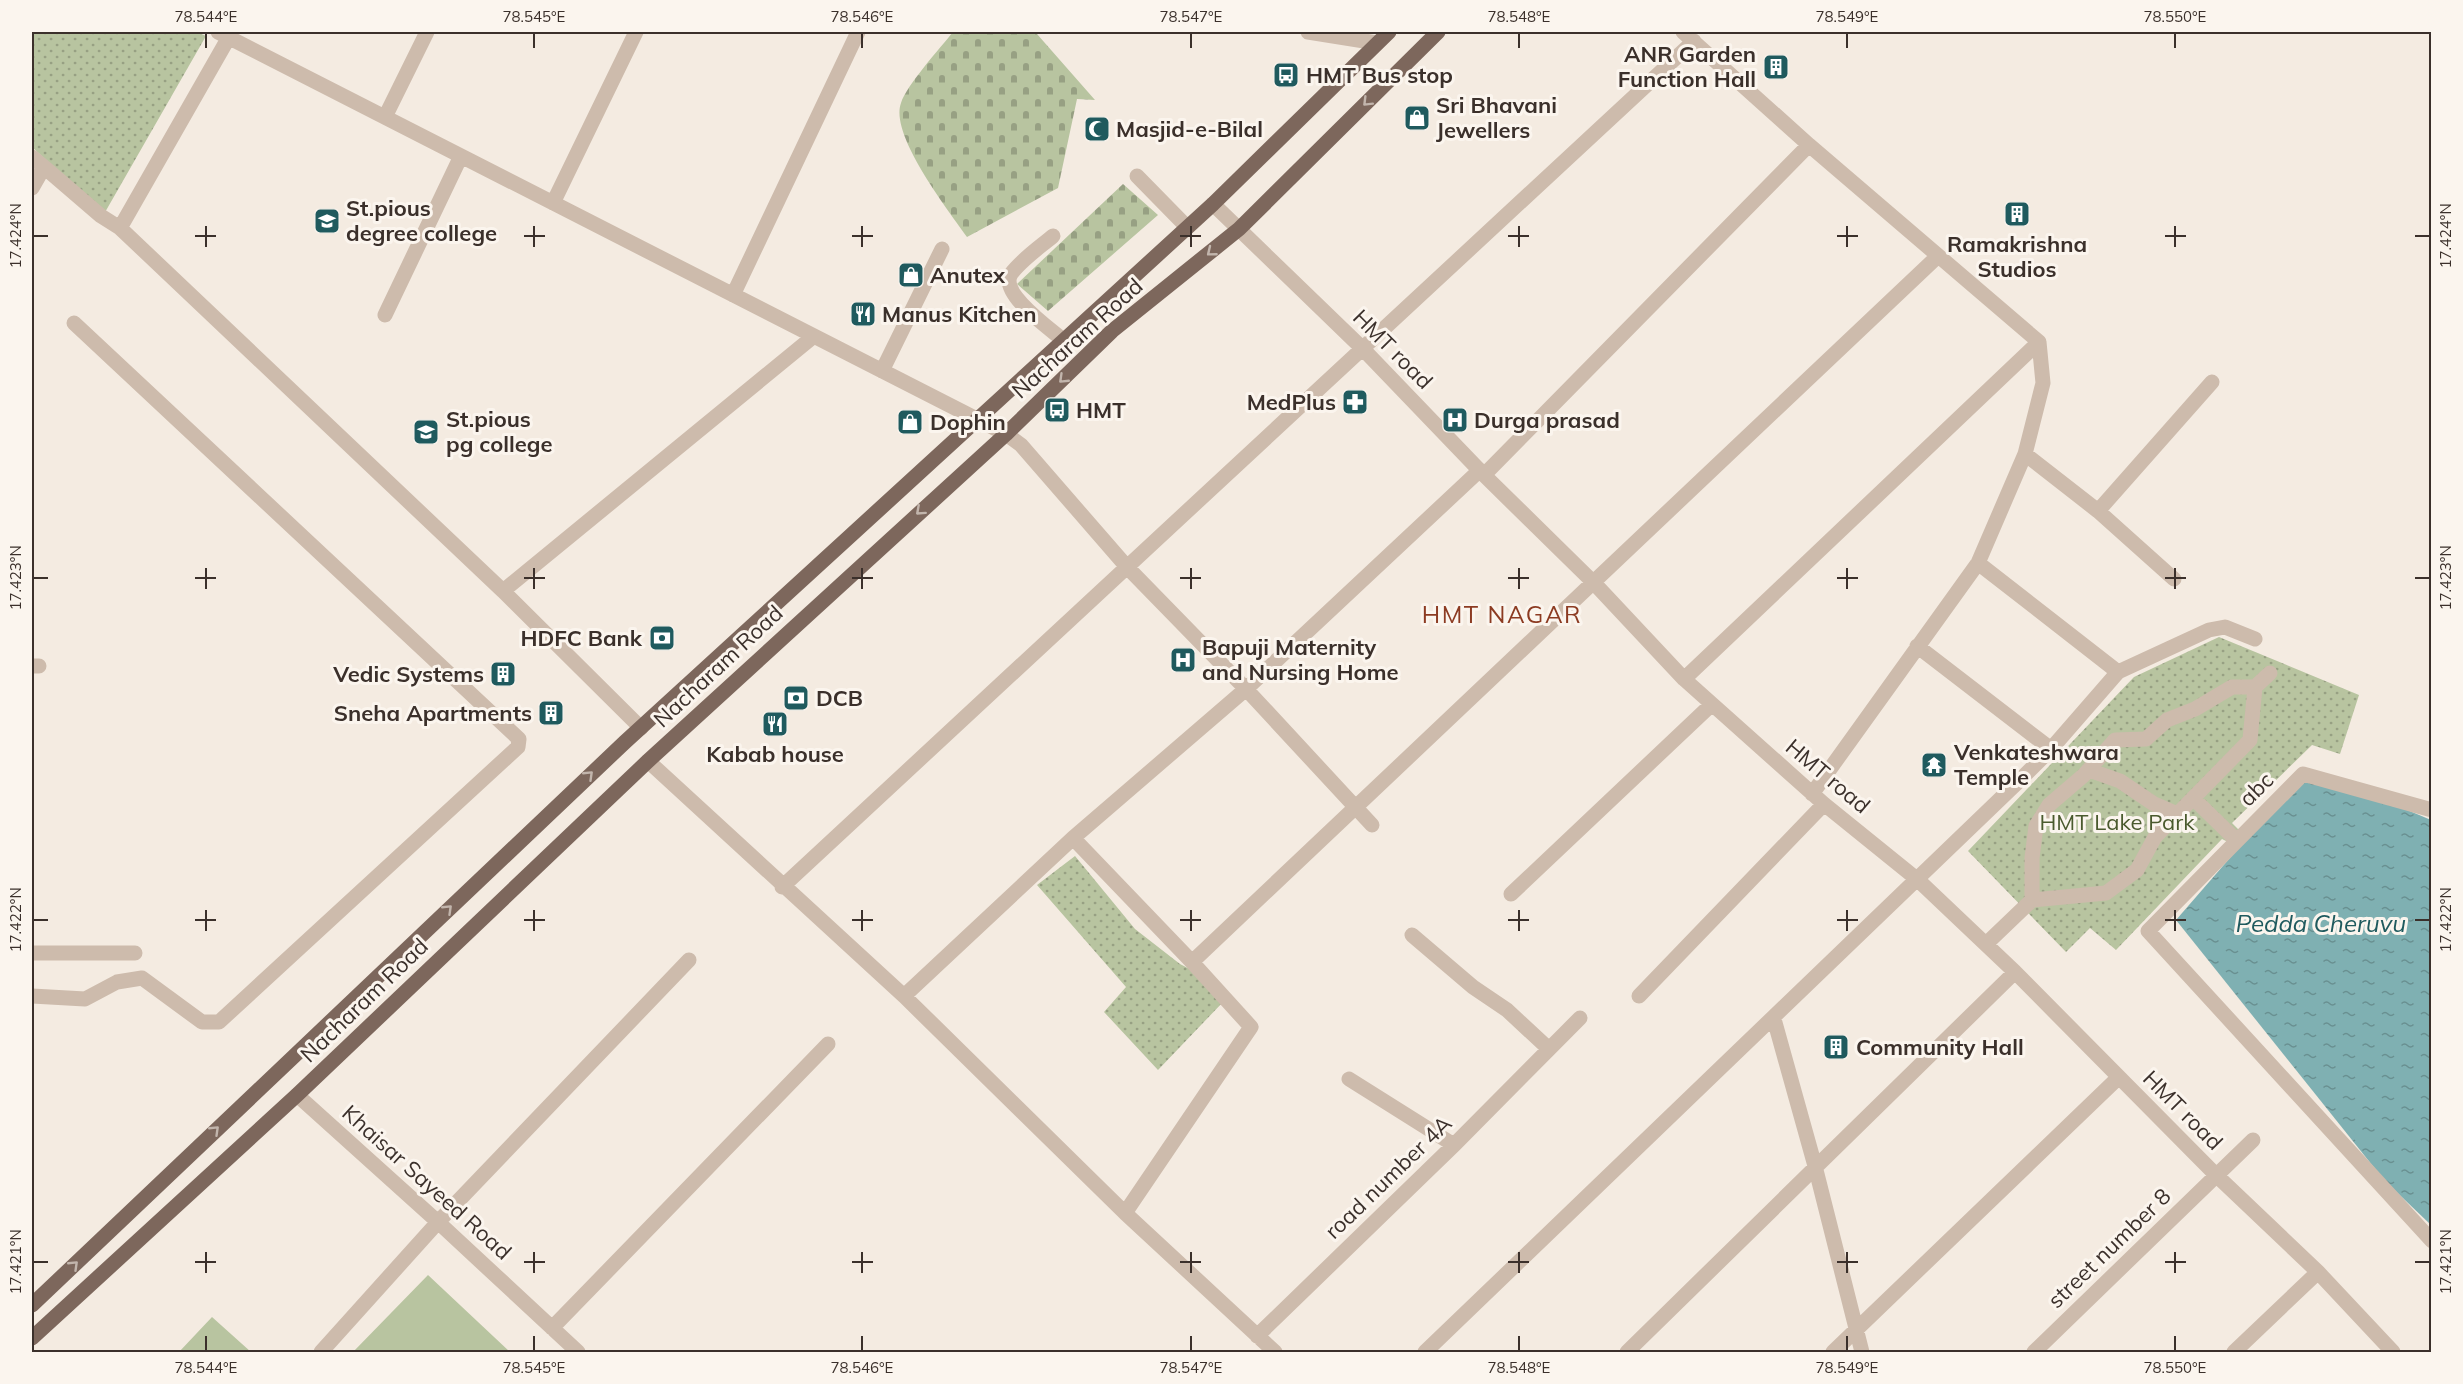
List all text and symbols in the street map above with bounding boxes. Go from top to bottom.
text: 78.544°E [175,7,238,26]
text: 78.545°E [503,7,566,26]
text: 78.546°E [831,7,894,26]
text: 78.547°E [1160,7,1223,26]
text: 78.548°E [1488,7,1551,26]
text: 78.549°E [1816,7,1879,26]
text: 78.550°E [2144,7,2207,26]
place label: ANR Garden Function Hall [1618,40,1756,93]
building icon: ANR Garden Function Hall [1761,52,1791,82]
bus stop icon: HMT Bus stop [1271,60,1301,90]
place label: HMT Bus stop [1306,61,1453,89]
place label: Sri Bhavani Jewellers [1436,91,1557,144]
one-way arrow [1363,95,1374,106]
shop icon: Sri Bhavani Jewellers [1402,103,1432,133]
mosque icon: Masjid-e-Bilal [1082,114,1112,144]
place label: Masjid-e-Bilal [1116,115,1263,143]
place label: St.pious degree college [346,194,497,247]
building icon: Ramakrishna Studios [2002,199,2032,229]
text: 17.424°N [6,203,25,269]
text: 17.424°N [2436,203,2455,269]
school or university icon: St.pious degree college [312,206,342,236]
place label: Ramakrishna Studios [1947,230,2087,283]
one-way arrow [1207,244,1218,255]
shop icon: Anutex [896,260,926,290]
place label: Anutex [930,261,1006,289]
street label: Nacharam Road [1006,272,1148,404]
restaurant icon: Manus Kitchen [848,299,878,329]
place label: Manus Kitchen [882,300,1037,328]
street label: HMT road [1347,303,1439,395]
one-way arrow [1060,372,1070,383]
pharmacy icon: MedPlus [1340,387,1370,417]
place label: MedPlus [1247,388,1336,416]
bus stop icon: HMT [1042,395,1072,425]
place label: HMT [1076,396,1126,424]
place label: St.pious pg college [446,405,553,458]
hospital icon: Durga prasad [1440,405,1470,435]
place label: Durga prasad [1474,406,1620,434]
shop icon: Dophin [895,407,925,437]
place label: Dophin [930,408,1006,436]
school or university icon: St.pious pg college [411,417,441,447]
one-way arrow [916,504,927,515]
text: 17.423°N [6,545,25,611]
text: 17.423°N [2436,545,2455,611]
street label: Nacharam Road [647,599,789,733]
district label: HMT NAGAR [1422,599,1582,629]
bank icon: HDFC Bank [647,623,677,653]
place label: HDFC Bank [521,624,643,652]
place label: Bapuji Maternity and Nursing Home [1202,633,1398,686]
hospital icon: Bapuji Maternity and Nursing Home [1168,645,1198,675]
building icon: Vedic Systems [488,659,518,689]
place label: Vedic Systems [332,660,484,688]
bank icon: DCB [781,683,811,713]
place label: DCB [816,684,863,712]
building icon: Sneha Apartments [536,698,566,728]
place label: Sneha Apartments [334,699,532,727]
restaurant icon: Kabab house [760,709,790,739]
street label: HMT road [1780,733,1876,819]
place label: Venkateshwara Temple [1953,738,2119,791]
place label: Kabab house [706,740,844,768]
temple icon: Venkateshwara Temple [1919,750,1949,780]
street label: abc [2233,766,2279,812]
one-way arrow [583,771,593,782]
park label: HMT Lake Park [2039,808,2195,836]
text: 17.422°N [6,887,25,953]
text: 17.422°N [2436,887,2455,953]
one-way arrow [441,906,452,917]
water label: Pedda Cheruvu [2236,908,2406,938]
street label: Nacharam Road [294,932,434,1068]
building icon: Community Hall [1821,1032,1851,1062]
place label: Community Hall [1856,1033,2024,1061]
street label: HMT road [2137,1064,2229,1156]
street label: Khaisar Sayeed Road [337,1099,517,1265]
street label: road number 4A [1319,1109,1457,1245]
one-way arrow [208,1127,219,1138]
street label: street number 8 [2041,1182,2177,1314]
text: 17.421°N [6,1229,25,1295]
text: 17.421°N [2436,1229,2455,1295]
one-way arrow [67,1261,78,1272]
text: 78.544°E [175,1358,238,1377]
text: 78.545°E [503,1358,566,1377]
text: 78.546°E [831,1358,894,1377]
text: 78.547°E [1160,1358,1223,1377]
text: 78.548°E [1488,1358,1551,1377]
text: 78.549°E [1816,1358,1879,1377]
text: 78.550°E [2144,1358,2207,1377]

